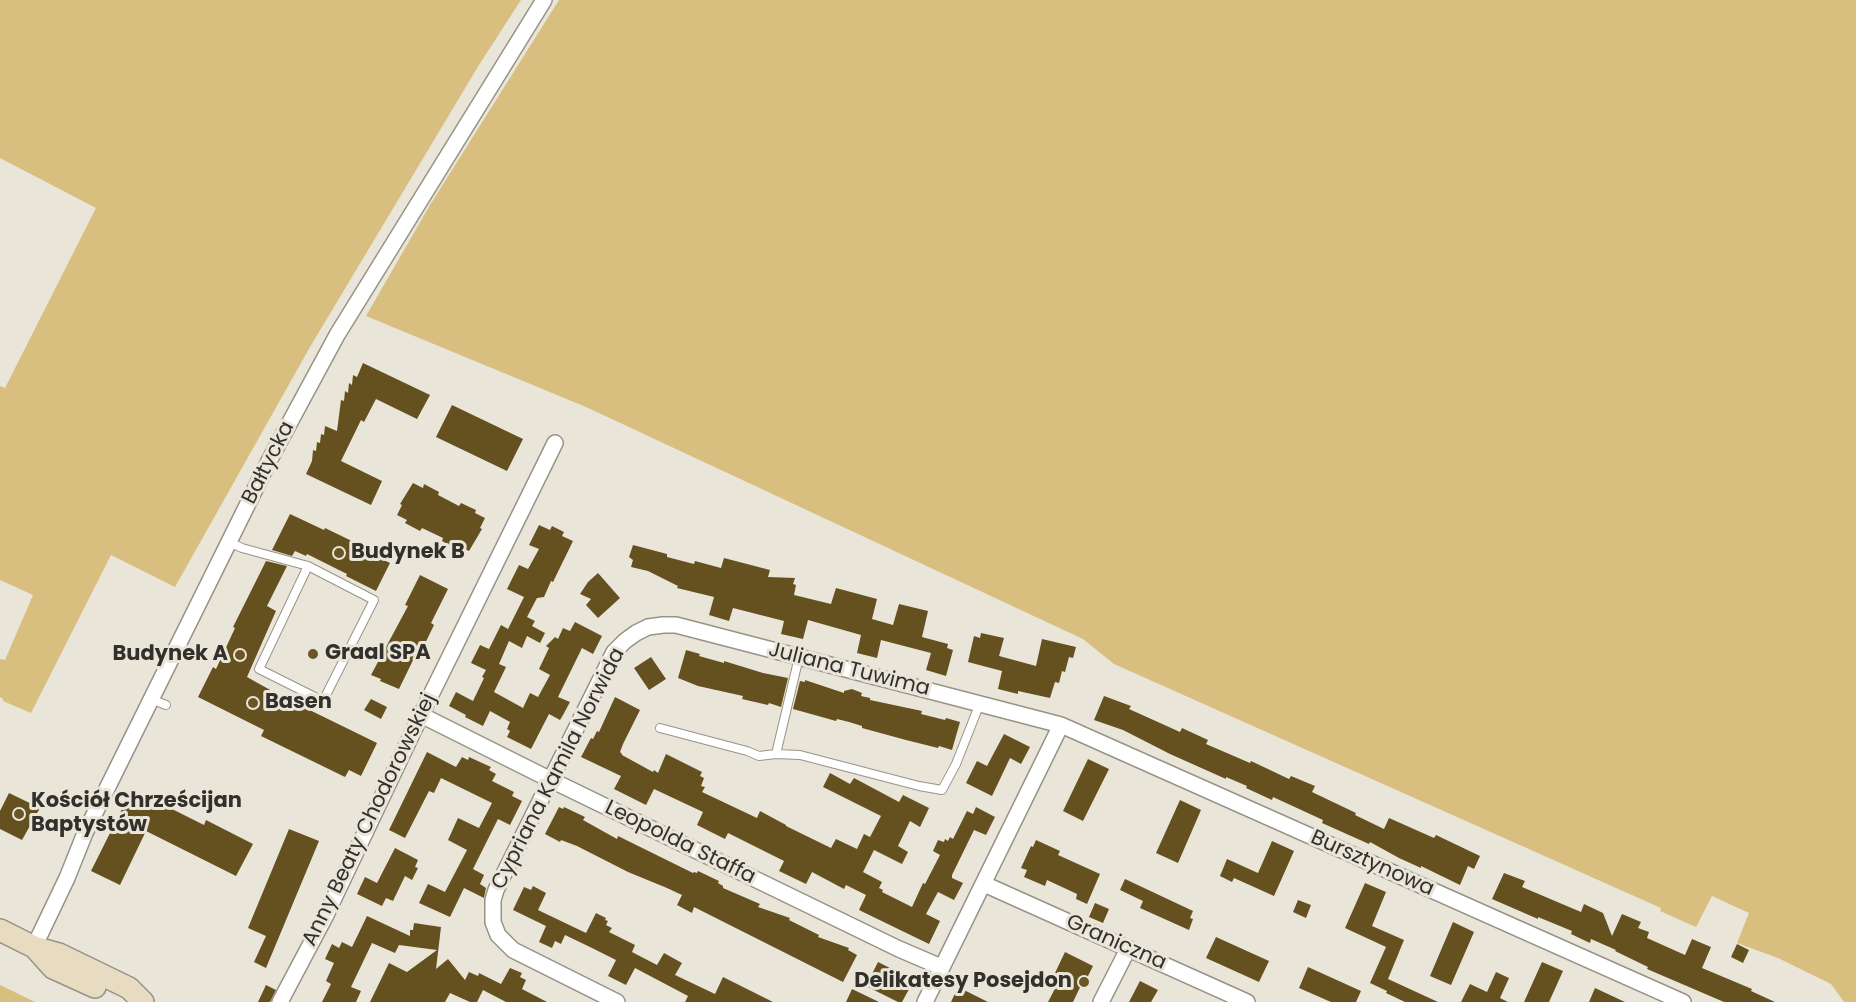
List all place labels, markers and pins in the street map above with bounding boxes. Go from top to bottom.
place label: Budynek B [351,540,465,566]
marker: Budynek B [332,546,346,560]
place label: Graal SPA [325,641,431,667]
place label: Budynek A [112,642,228,668]
marker: Graal SPA [306,647,320,661]
marker: Budynek A [233,648,247,662]
place label: Basen [265,690,332,716]
marker: Basen [246,696,260,710]
place label: Kościół Chrześcijan Baptystów [31,789,242,839]
marker: Kościół Chrześcijan Baptystów [12,807,26,821]
place label: Delikatesy Posejdon [854,969,1072,995]
marker: Delikatesy Posejdon [1077,975,1091,989]

